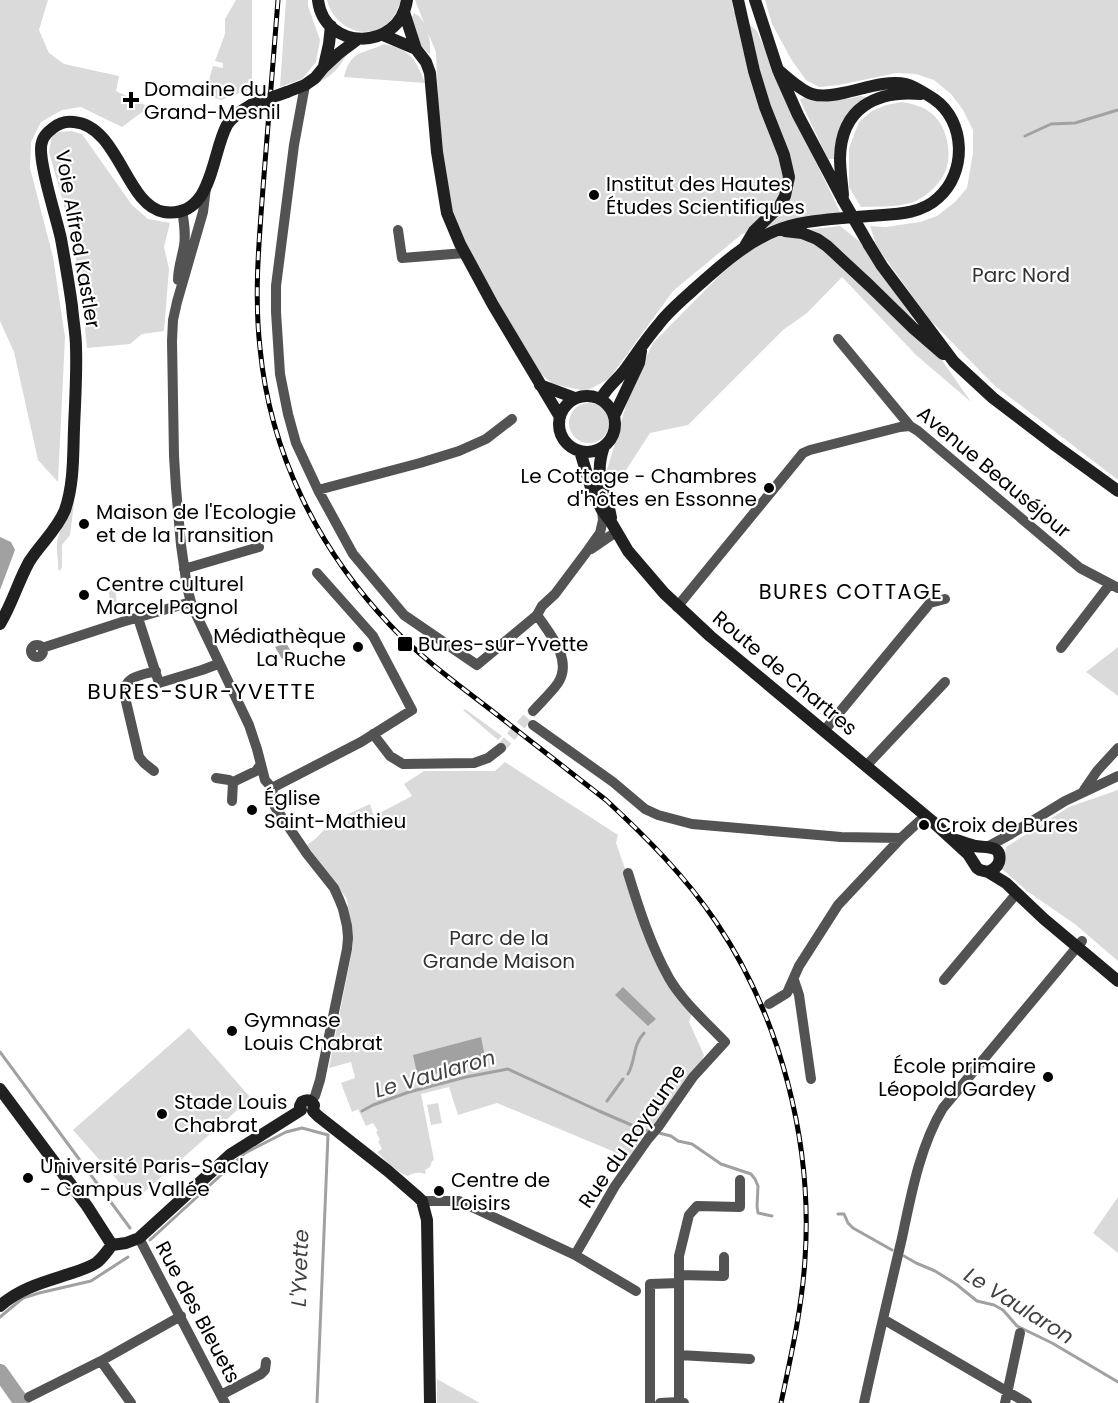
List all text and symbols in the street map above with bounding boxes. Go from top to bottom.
place label: Domaine du Grand-Mesnil [144,75,281,126]
marker: Domaine du Grand-Mesnil [122,91,140,109]
street label: Voie Alfred Kastler [49,148,107,330]
place label: Institut des Hautes Études Scientifiques [606,170,805,221]
marker: Institut des Hautes Études Scientifiques [587,188,601,202]
park label: Parc Nord [972,261,1070,289]
street label: Avenue Beauséjour [911,399,1077,545]
place label: Le Cottage - Chambres d'hôtes en Essonne [521,462,757,513]
marker: Le Cottage - Chambres d'hôtes en Essonne [762,481,776,495]
place label: Maison de l'Ecologie et de la Transition [96,498,296,549]
marker: Maison de l'Ecologie et de la Transition [77,517,91,531]
place label: Centre culturel Marcel Pagnol [96,570,244,621]
district label: BURES COTTAGE [759,577,943,606]
marker: Centre culturel Marcel Pagnol [77,588,91,602]
street label: Route de Chartres [707,604,863,742]
place label: Médiathèque La Ruche [213,622,346,673]
place label: Bures-sur-Yvette [418,630,588,658]
marker: Bures-sur-Yvette [396,635,414,653]
marker: Médiathèque La Ruche [351,640,365,654]
district label: BURES-SUR-YVETTE [87,676,317,707]
place label: Église Saint-Mathieu [264,784,406,835]
marker: Église Saint-Mathieu [245,803,259,817]
place label: Croix de Bures [936,811,1078,839]
marker: Croix de Bures [917,818,931,832]
park label: Parc de la Grande Maison [423,924,575,975]
place label: Gymnase Louis Chabrat [244,1006,382,1057]
marker: Gymnase Louis Chabrat [225,1024,239,1038]
water label: Le Vaularon [371,1042,499,1105]
place label: École primaire Léopold Gardey [878,1052,1036,1103]
street label: Rue du Royaume [572,1058,692,1214]
marker: École primaire Léopold Gardey [1041,1070,1055,1084]
place label: Stade Louis Chabrat [174,1088,287,1139]
marker: Stade Louis Chabrat [155,1107,169,1121]
place label: Université Paris-Saclay - Campus Vallée [40,1152,269,1203]
place label: Centre de Loisirs [451,1166,550,1217]
marker: Université Paris-Saclay - Campus Vallée [21,1171,35,1185]
marker: Centre de Loisirs [432,1184,446,1198]
water label: L'Yvette [284,1229,315,1307]
street label: Rue des Bleuets [149,1236,247,1388]
water label: Le Vaularon [959,1260,1080,1351]

